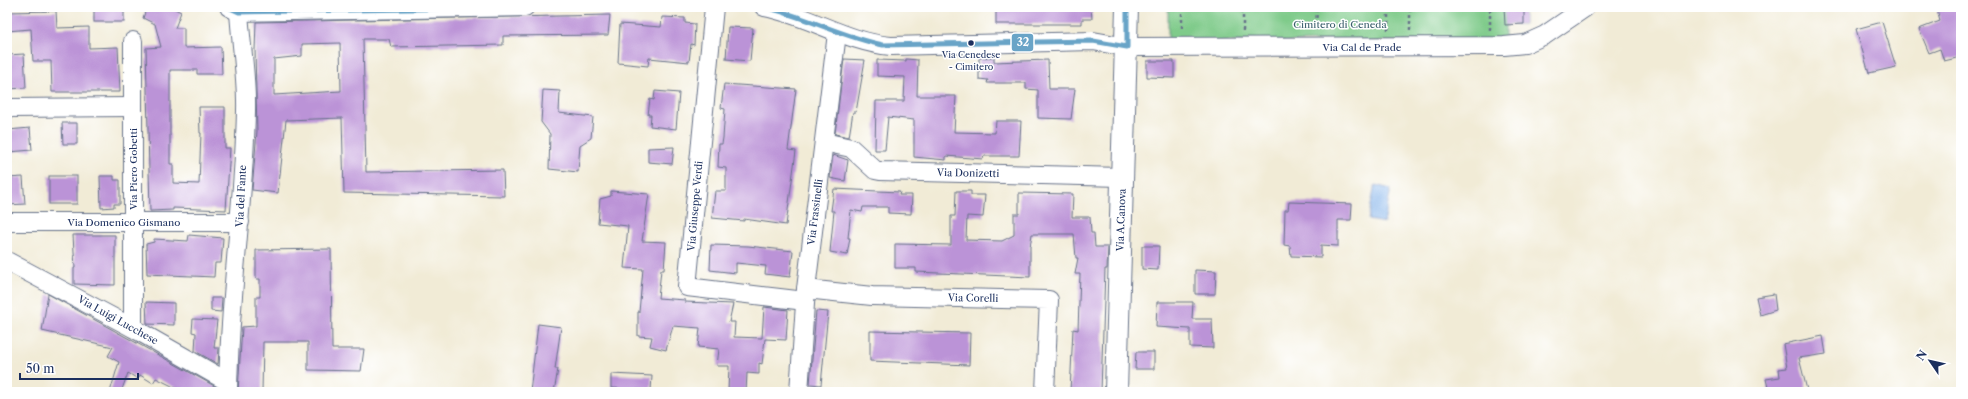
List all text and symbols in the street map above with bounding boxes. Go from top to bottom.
park label: Cimitero di Ceneda [1293,18,1387,31]
line badge: 32 [1011,33,1034,52]
text: 32 [1017,35,1030,49]
marker: Via Cenedese - Cimitero [966,38,976,48]
street label: Via Cal de Prade [1322,41,1402,54]
place label: Via Cenedese - Cimitero [941,49,1000,72]
street label: Via Piero Gobetti [127,128,140,211]
street label: Via Giuseppe Verdi [684,160,705,253]
street label: Via del Fante [233,164,249,228]
street label: Via Donizetti [936,166,999,180]
street label: Via Frassinelli [804,178,826,247]
street label: Via A.Canova [1113,188,1129,253]
street label: Via Domenico Gismano [66,216,181,229]
street label: Via Corelli [947,291,998,305]
street label: Via Luigi Lucchese [75,292,161,348]
north arrow [1910,341,1950,381]
text: N [1913,347,1930,363]
scale bar [20,355,138,381]
text: 50 m [26,361,55,376]

